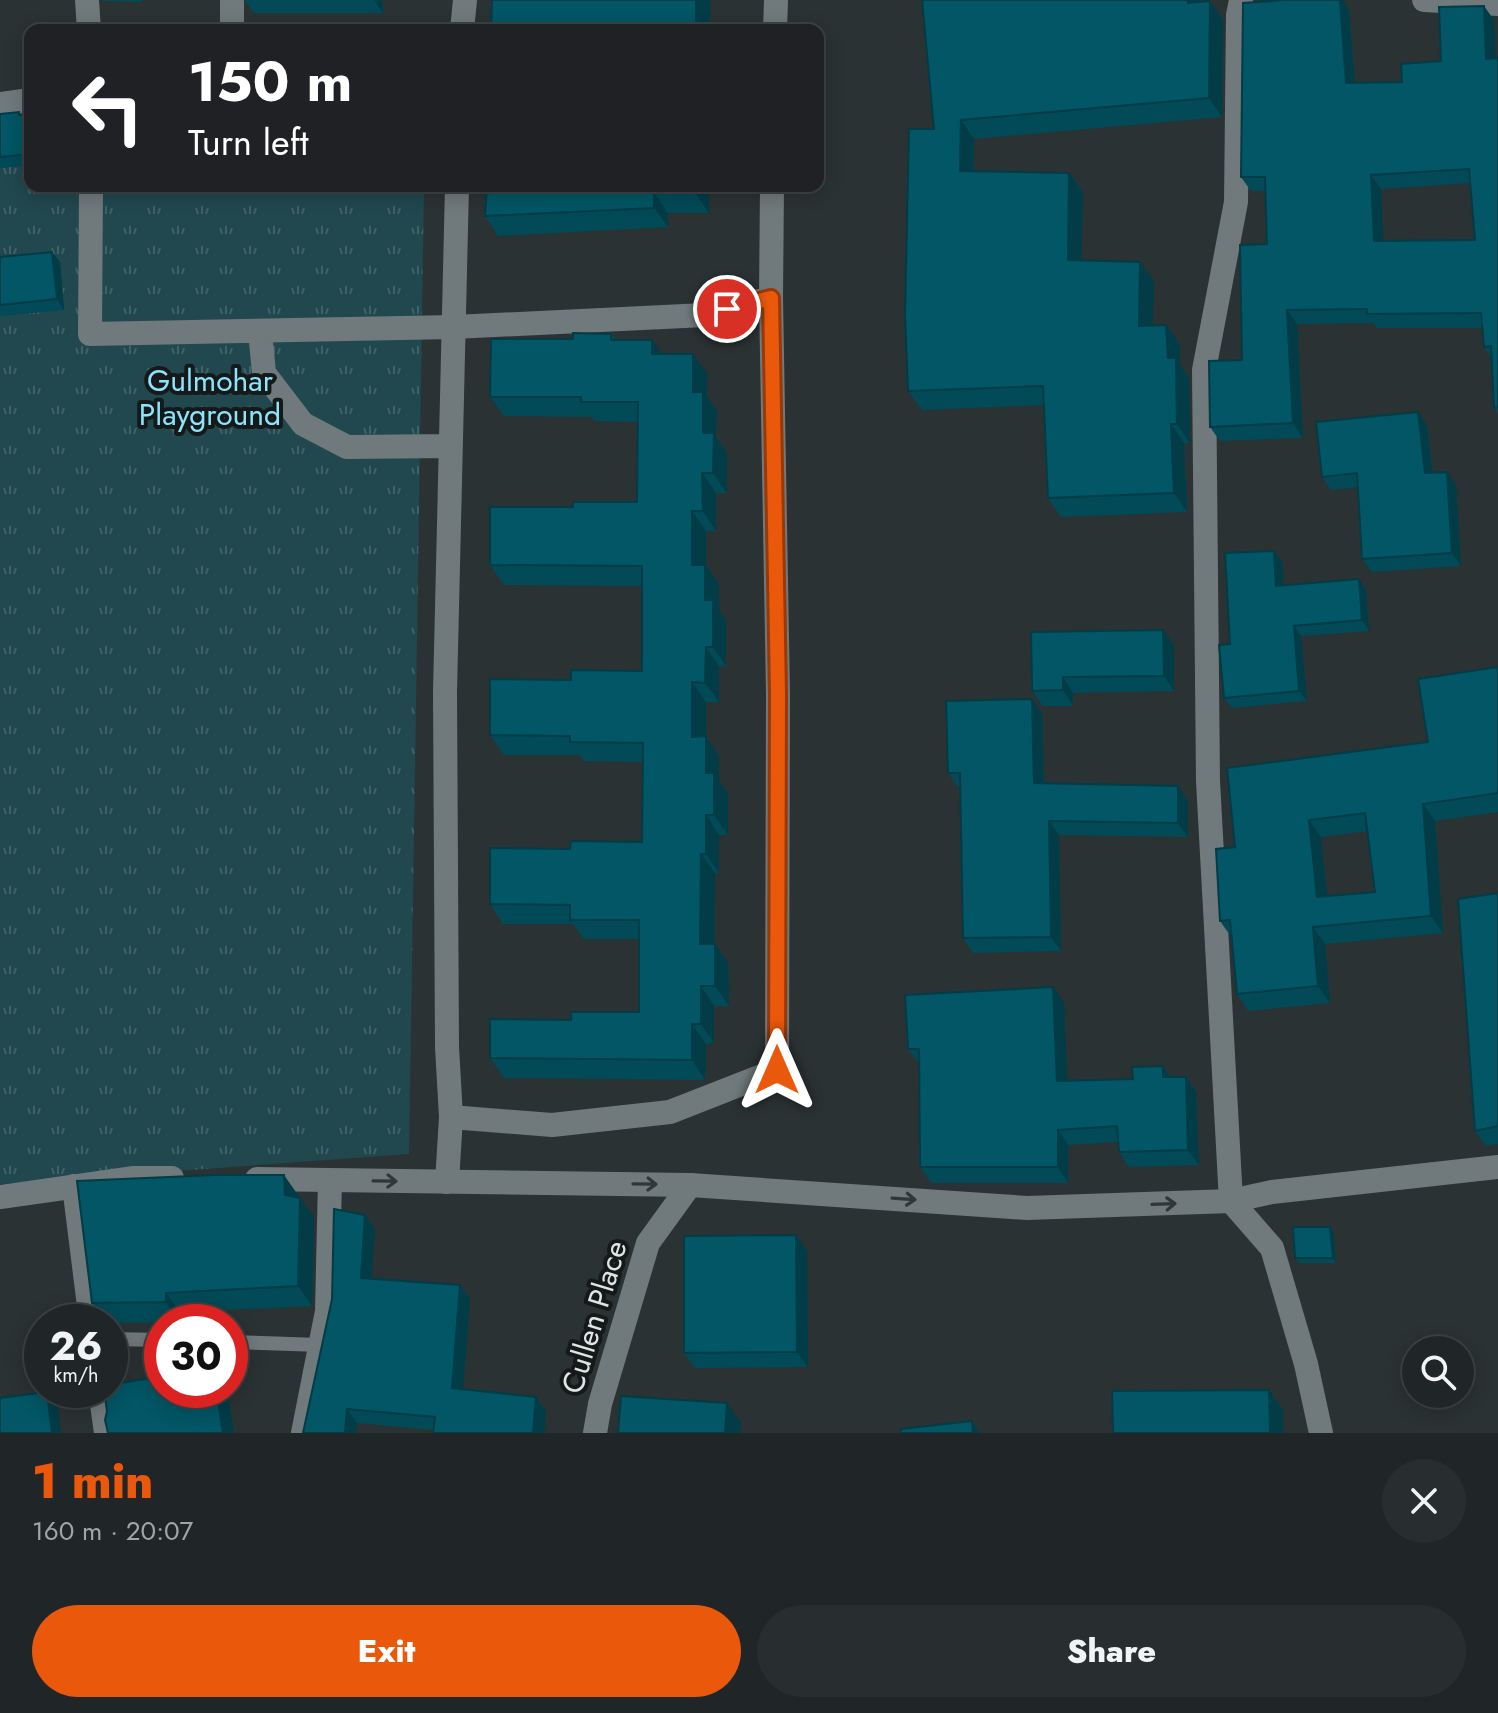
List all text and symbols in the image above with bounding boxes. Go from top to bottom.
text: 150 m [188,41,352,122]
icon: left [56,56,160,160]
text: Turn left [188,116,309,168]
pin [693,275,761,343]
icon: arrive [705,287,749,331]
park label: Gulmohar Playground [139,359,281,436]
position arrow [735,1028,819,1112]
one-way arrow [371,1173,398,1189]
one-way arrow [631,1176,658,1192]
one-way arrow [890,1192,917,1207]
one-way arrow [1150,1196,1177,1211]
street label: Cullen Place [550,1235,638,1399]
speed limit sign: 30 [144,1304,248,1408]
text: 26 [50,1317,103,1375]
map controls [1402,1336,1474,1408]
button: search [1402,1336,1474,1408]
text: km/h [53,1361,99,1390]
text: 1 min [32,1447,153,1516]
button: close [1382,1459,1466,1543]
text: 160 m · 20:07 [32,1512,193,1550]
button: Exit [32,1605,741,1697]
button: Share [757,1605,1466,1697]

